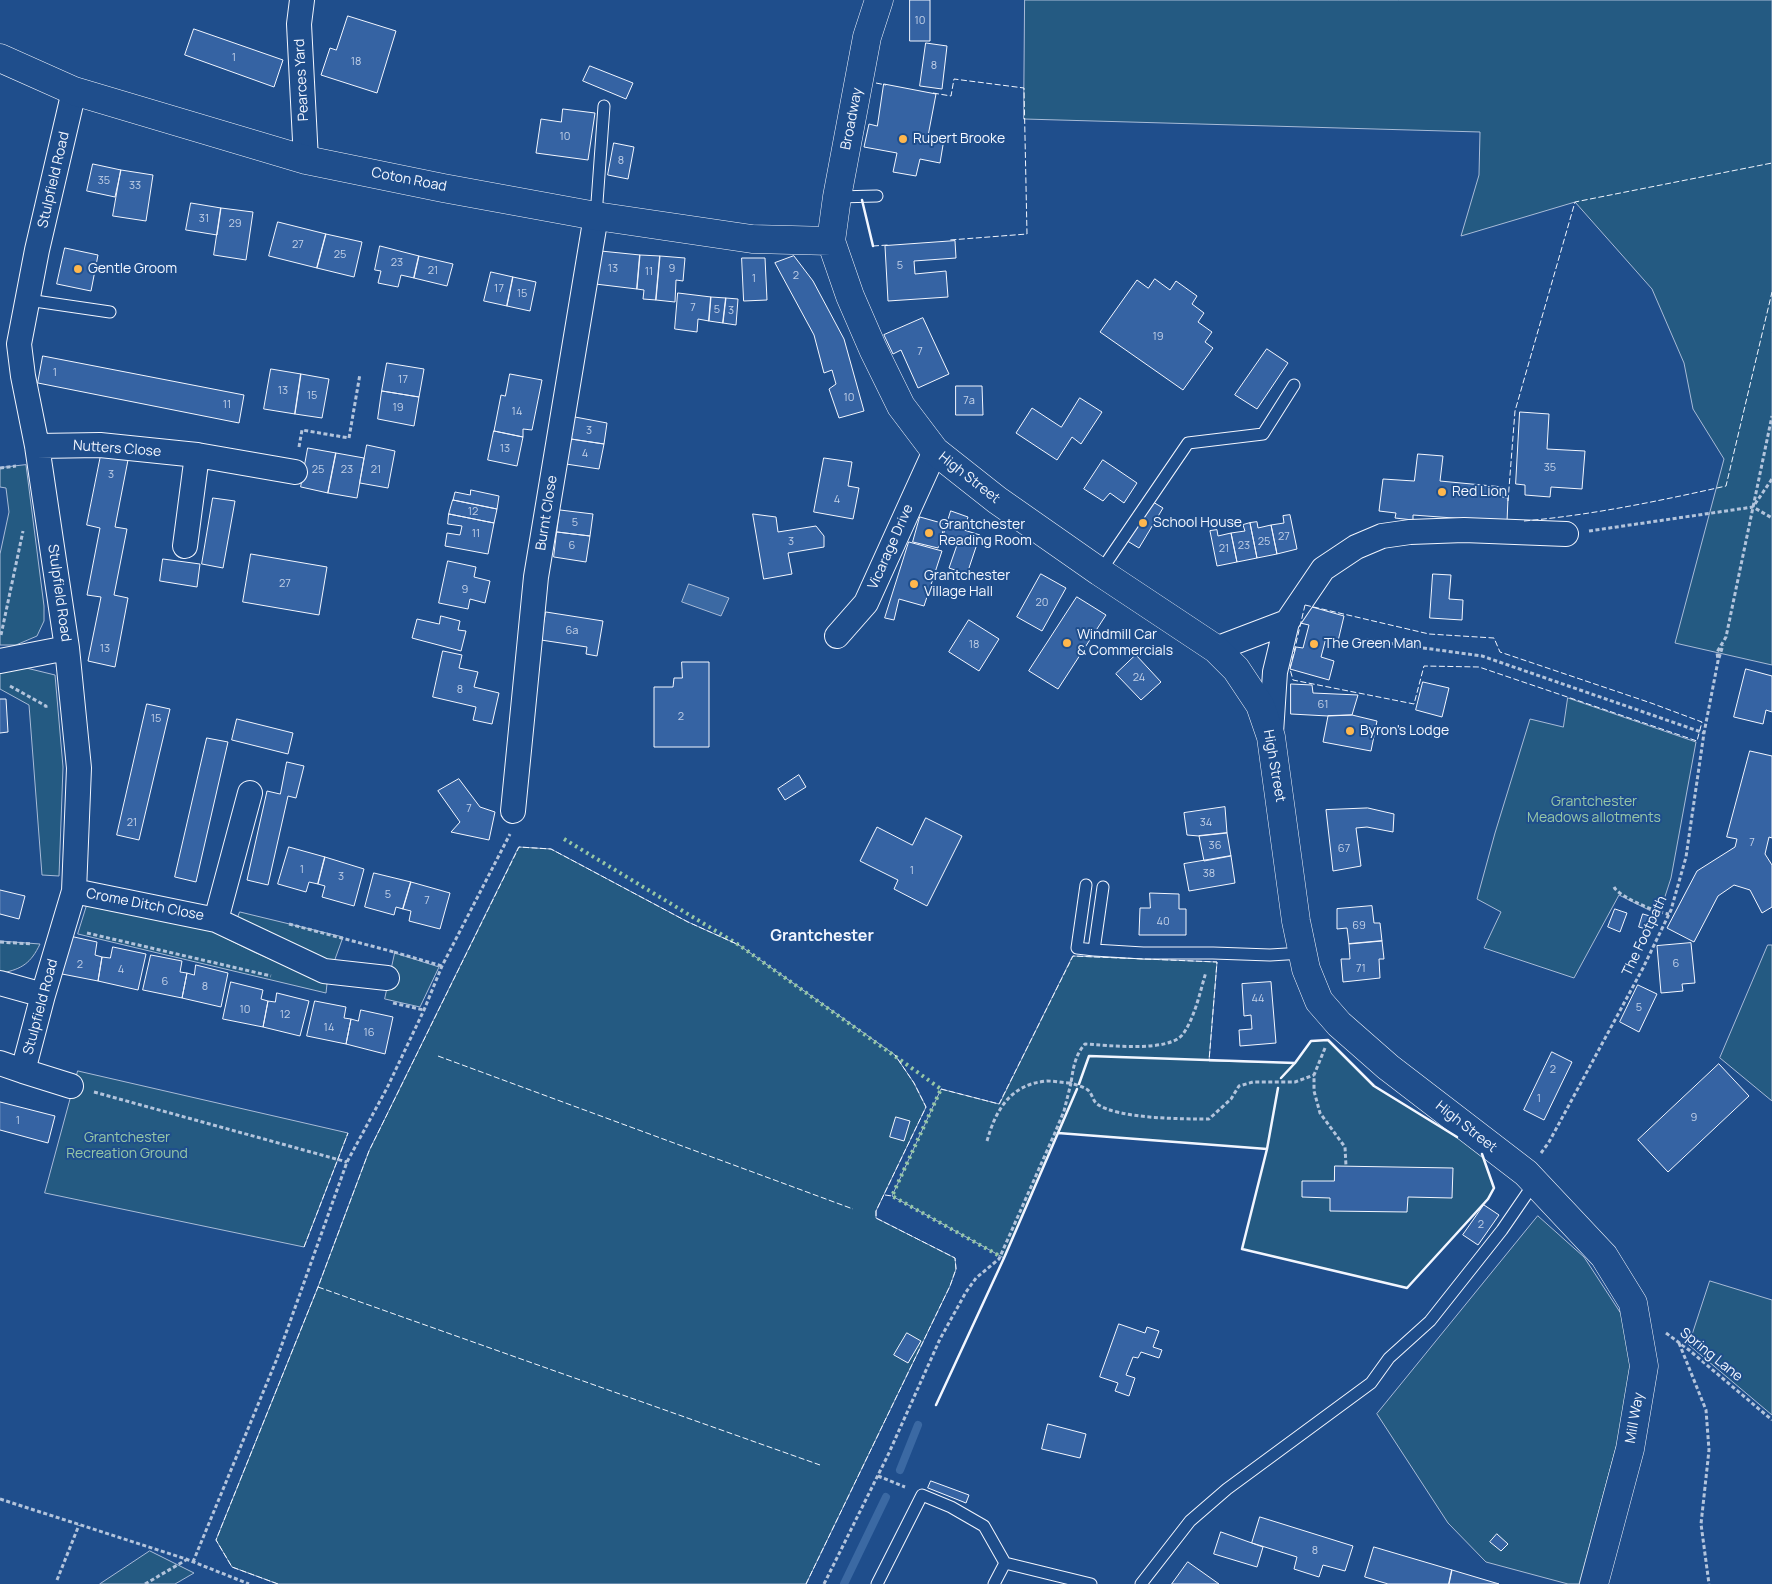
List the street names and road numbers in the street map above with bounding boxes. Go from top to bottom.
street label: Pearces Yard [291,38,313,122]
street label: Broadway [838,87,866,151]
street label: Stulpfield Road [35,130,73,230]
street label: Coton Road [370,164,448,196]
street label: Nutters Close [72,438,162,460]
street label: High Street [935,449,1003,507]
street label: Burnt Close [533,474,561,552]
street label: Vicarage Drive [865,502,917,592]
street label: Stulpfield Road [44,543,74,643]
street label: High Street [1259,728,1289,804]
street label: Crome Ditch Close [85,885,205,925]
street label: The Footpath [1619,893,1671,979]
street label: Stulpfield Road [20,957,62,1057]
street label: High Street [1432,1098,1500,1156]
street label: Spring Lane [1676,1325,1746,1385]
street label: Mill Way [1622,1391,1648,1445]

